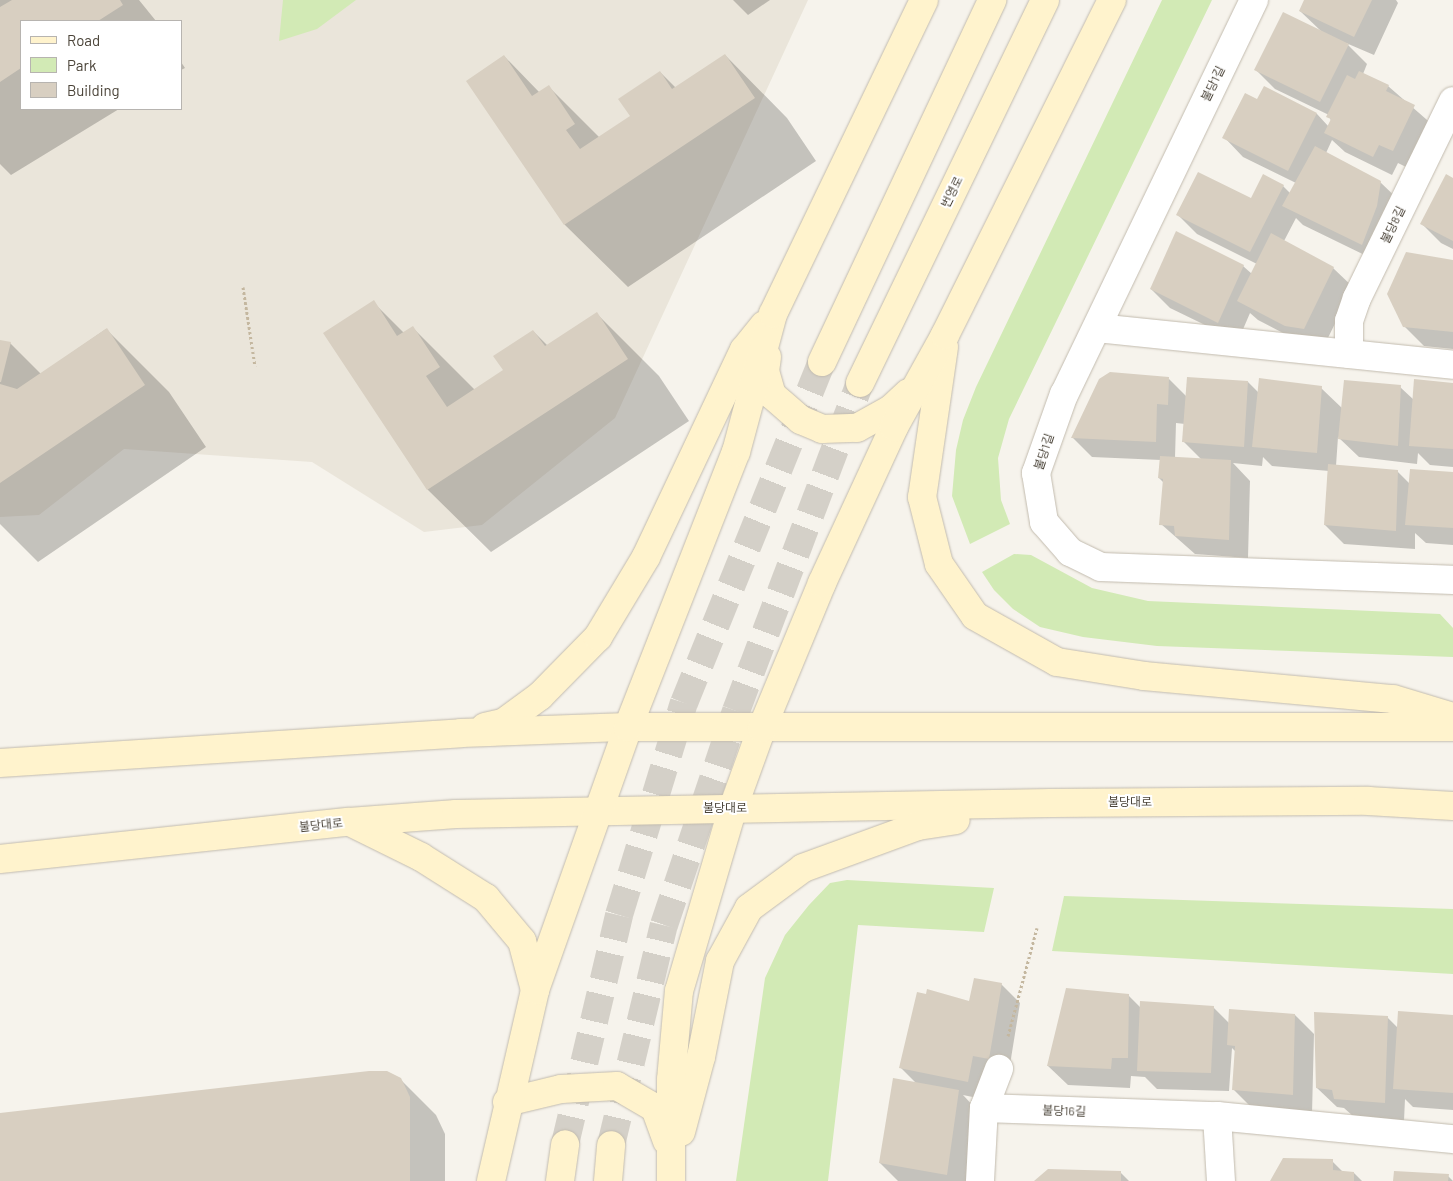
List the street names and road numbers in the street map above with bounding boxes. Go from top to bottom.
street label: 불당1길 [1198,64,1228,104]
street label: 번영로 [938,174,966,210]
street label: 불당8길 [1378,204,1408,246]
street label: 불당1길 [1031,432,1057,472]
street label: 불당대로 [1108,795,1152,809]
street label: 불당대로 [703,801,747,815]
street label: 불당대로 [298,816,344,834]
street label: 불당16길 [1042,1103,1086,1119]

